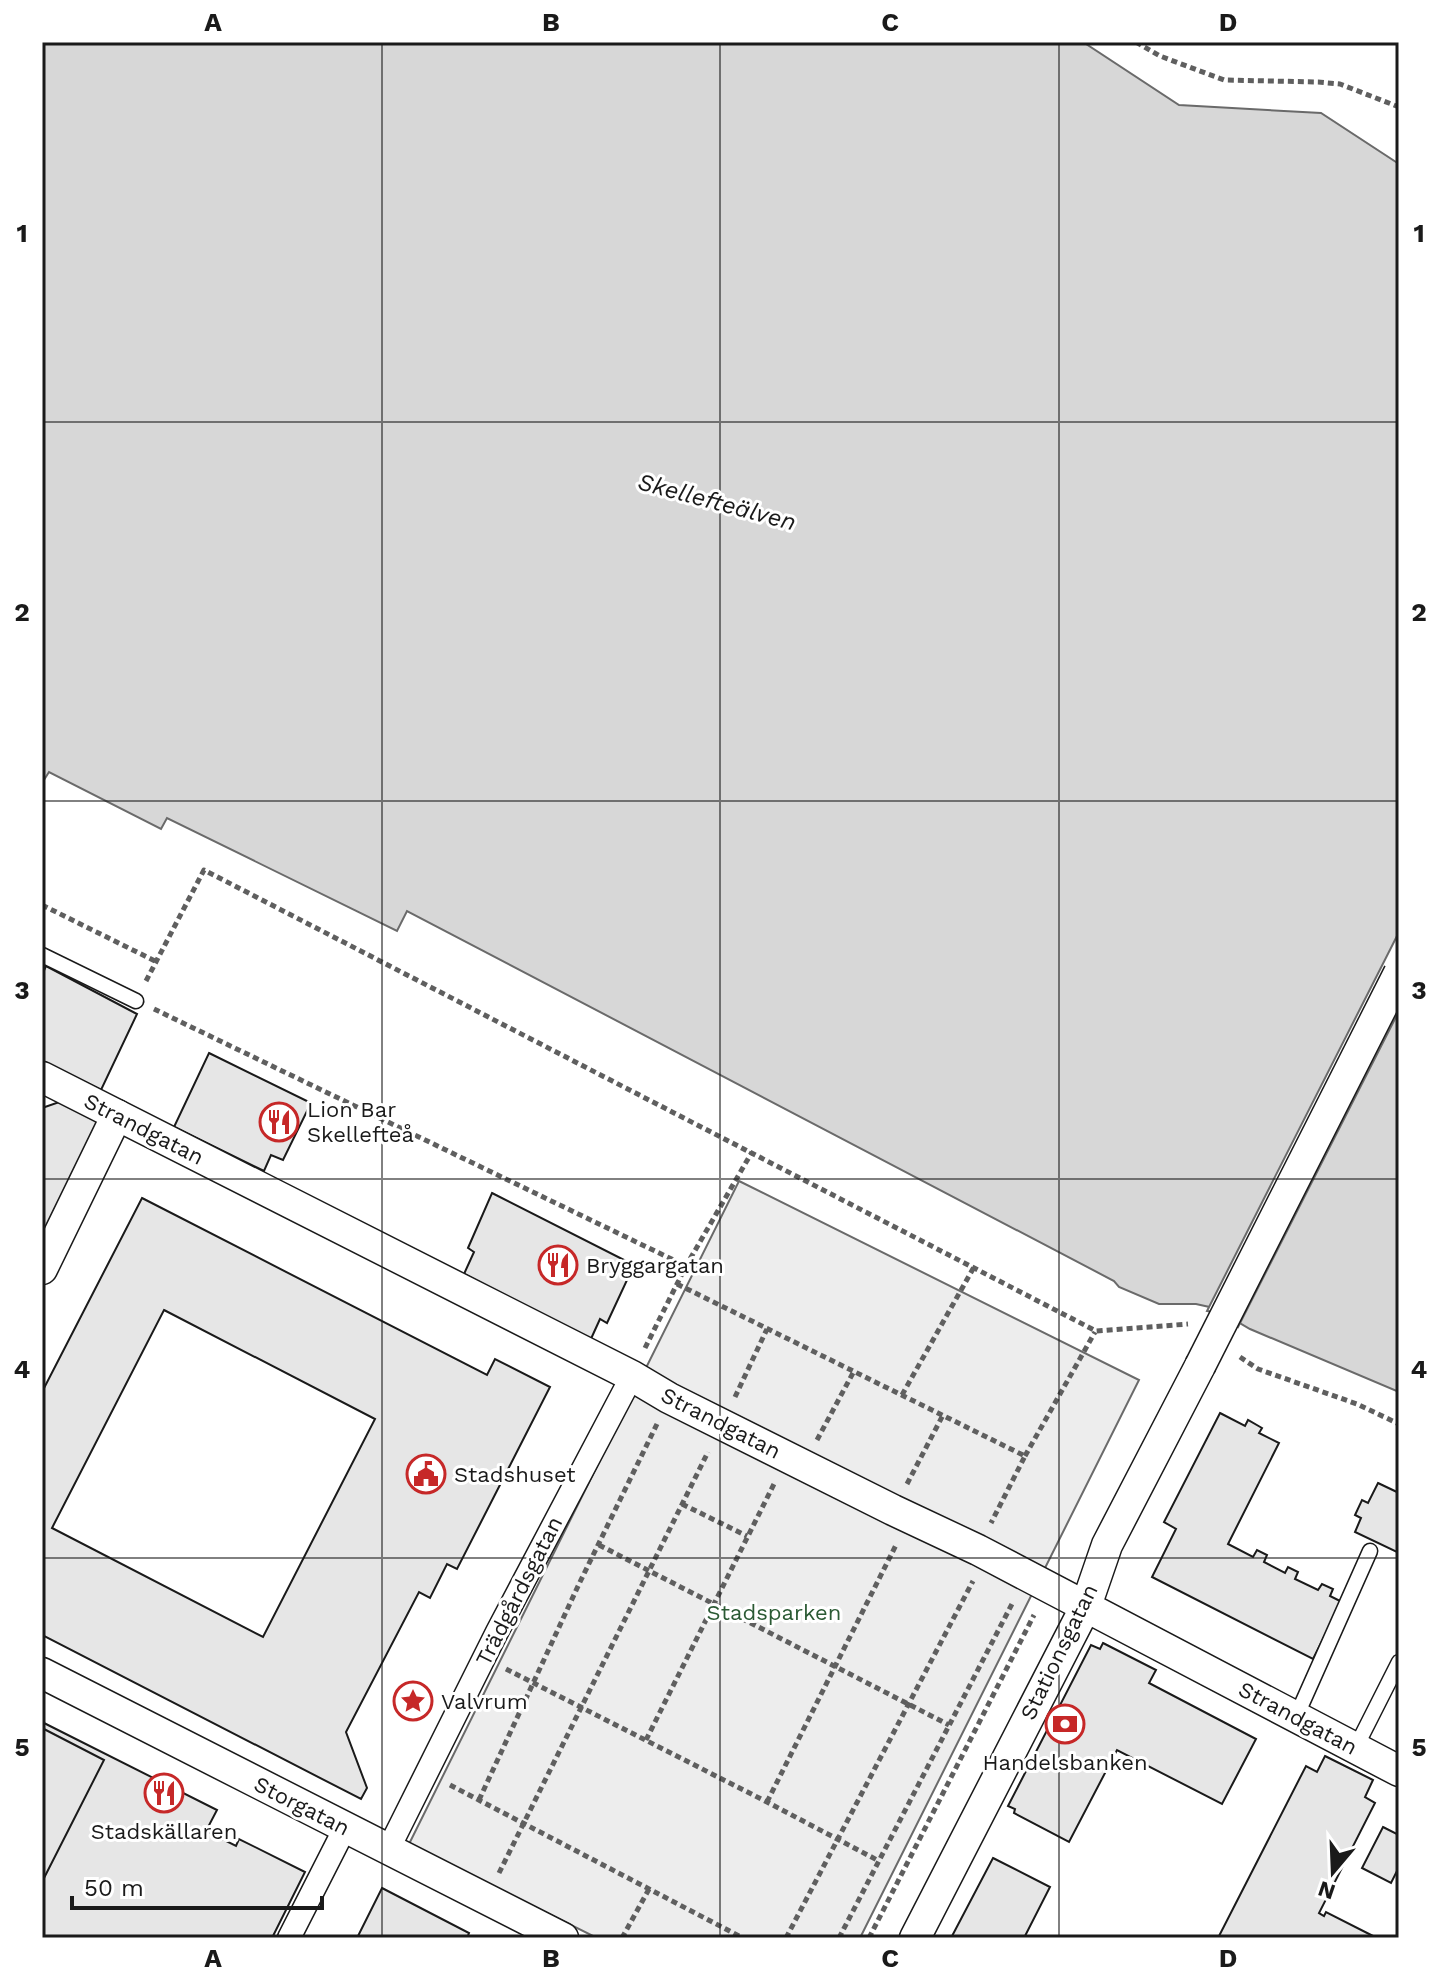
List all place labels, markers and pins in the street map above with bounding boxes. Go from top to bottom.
place label: Lion Bar Skellefteå [307,1097,414,1147]
restaurant icon: Lion Bar Skellefteå [258,1101,300,1143]
restaurant icon: Bryggargatan [537,1244,579,1286]
place label: Bryggargatan [586,1253,724,1278]
public building icon: Stadshuset [405,1453,447,1495]
place label: Stadshuset [454,1462,576,1487]
place icon: Valvrum [392,1680,434,1722]
place label: Valvrum [441,1689,528,1714]
bank icon: Handelsbanken [1044,1703,1086,1745]
place label: Handelsbanken [982,1750,1148,1775]
restaurant icon: Stadskällaren [143,1772,185,1814]
place label: Stadskällaren [91,1819,237,1844]

